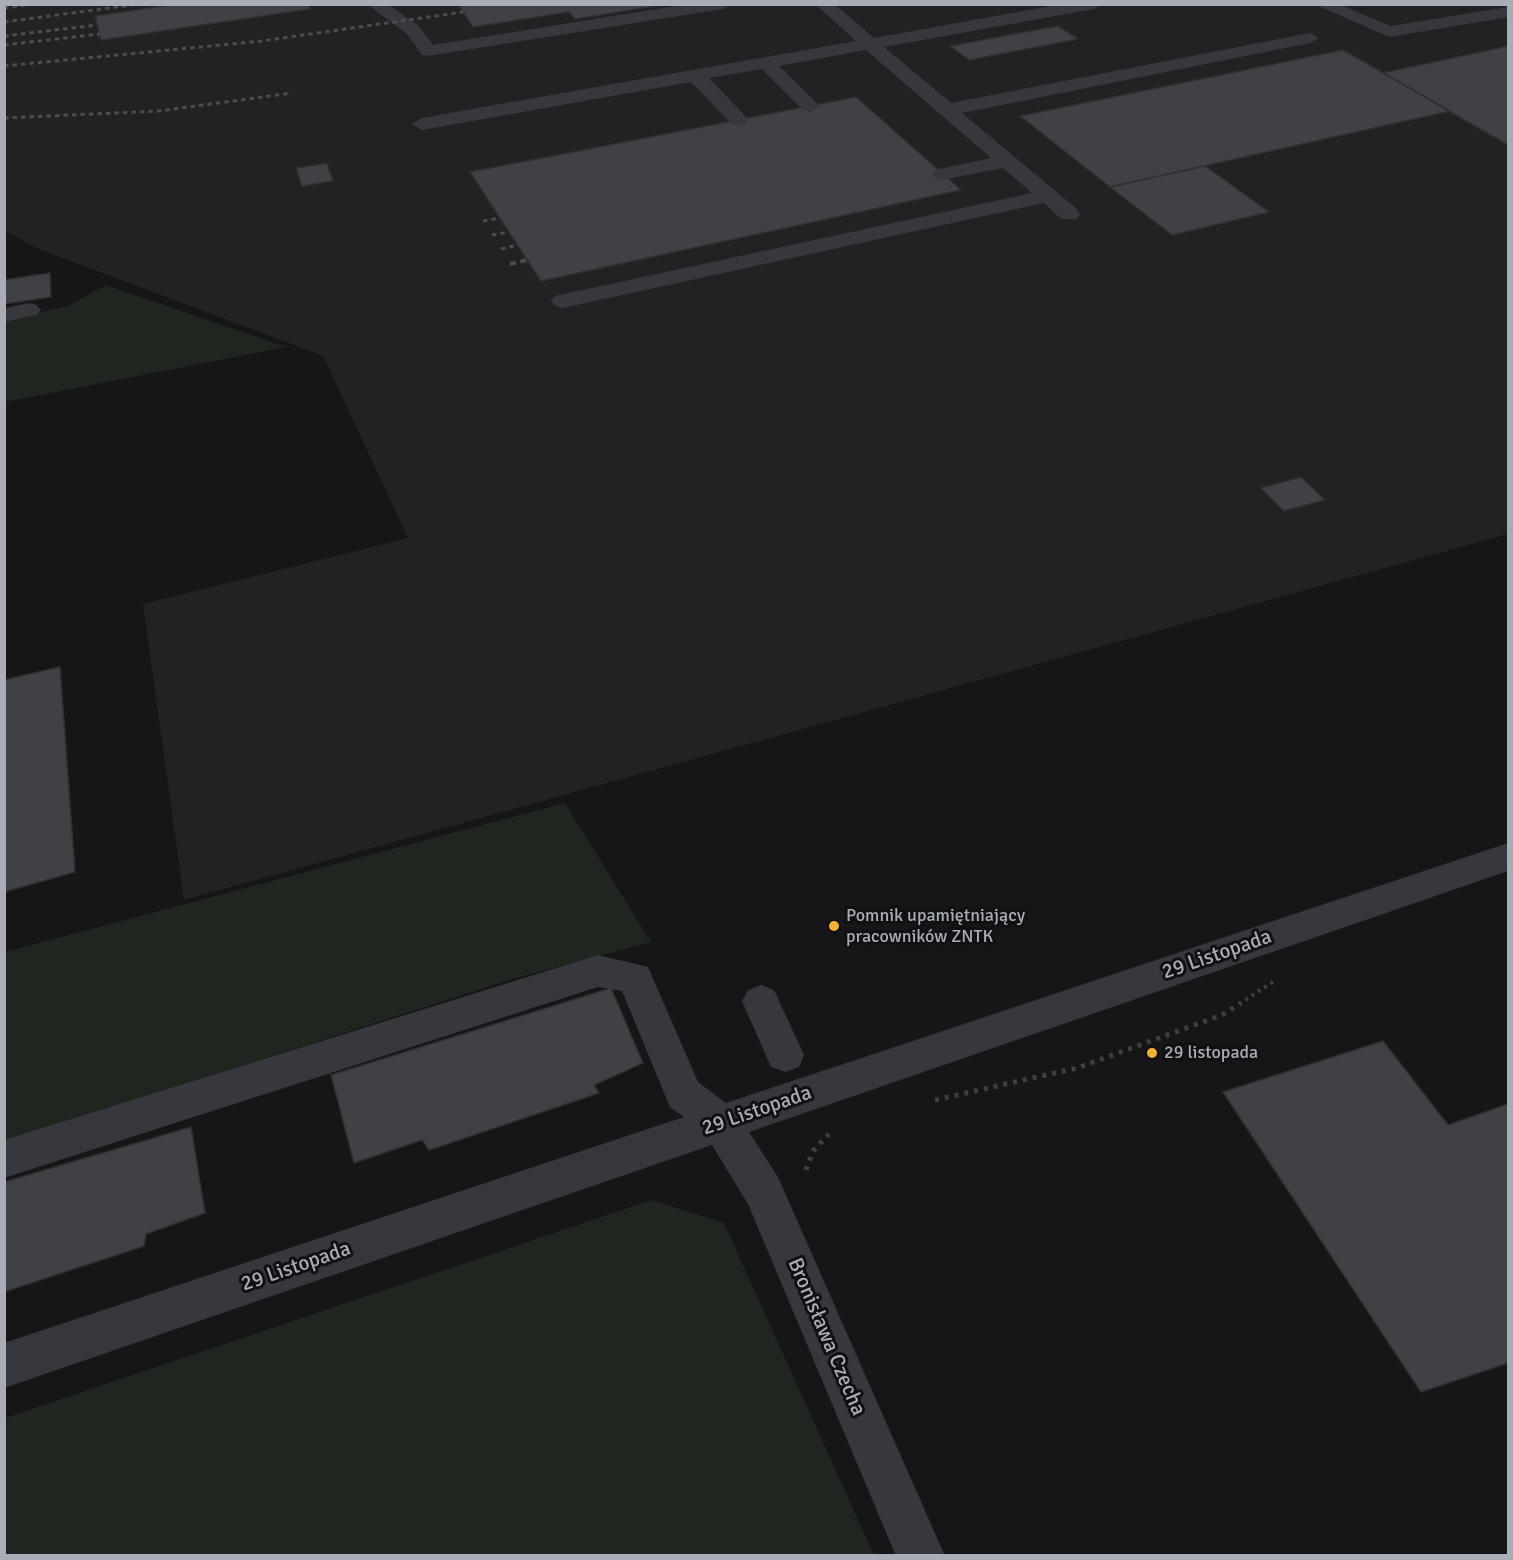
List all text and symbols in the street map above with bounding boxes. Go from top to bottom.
place label: Pomnik upamiętniający pracowników ZNTK [846,905,1025,948]
marker: Pomnik upamiętniający pracowników ZNTK [827,919,841,933]
street label: 29 Listopada [1159,924,1275,986]
place label: 29 listopada [1164,1042,1258,1064]
marker: 29 listopada [1145,1046,1159,1060]
street label: 29 Listopada [699,1080,815,1142]
street label: 29 Listopada [238,1236,354,1298]
street label: Bronisława Czecha [781,1254,871,1420]

